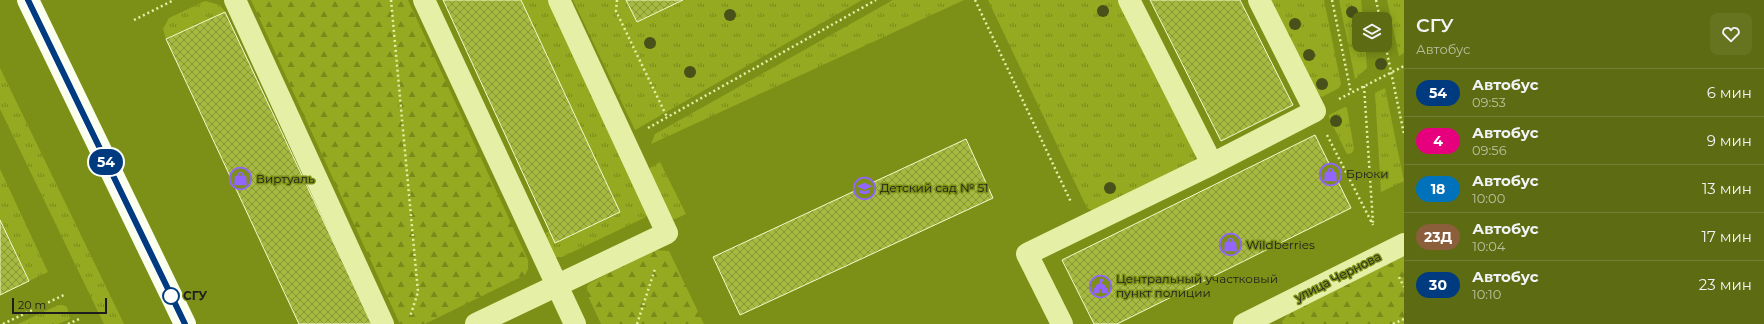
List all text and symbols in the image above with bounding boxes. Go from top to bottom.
map controls [1352,12,1392,52]
button: layers [1352,12,1392,52]
button: heart [1710,13,1752,55]
text: СГУ [1416,14,1454,37]
text: Автобус [1416,41,1470,57]
text: Автобус [1472,75,1539,94]
text: 6 мин [1707,83,1752,102]
text: 54 [1429,84,1447,102]
text: 09:53 [1472,94,1506,110]
text: Автобус [1472,123,1539,142]
text: 9 мин [1707,131,1752,150]
text: 4 [1433,132,1443,150]
text: 09:56 [1472,142,1507,158]
line badge: 54 [88,149,124,175]
text: 54 [97,153,115,171]
shop icon: Брюки [1318,161,1344,187]
shop icon: Виртуаль [228,166,254,192]
place label: Брюки [1346,166,1389,181]
place label: Виртуаль [256,171,315,186]
text: Автобус [1472,171,1539,190]
school or university icon: Детский сад № 51 [852,175,878,201]
text: 13 мин [1702,179,1752,198]
place label: Детский сад № 51 [880,180,989,195]
text: 18 [1431,180,1445,198]
text: 10:00 [1472,190,1505,206]
text: Автобус [1472,219,1539,238]
text: 17 мин [1702,227,1752,246]
text: 23Д [1424,228,1452,246]
shop icon: Wildberries [1217,232,1243,258]
place label: Wildberries [1246,237,1315,252]
text: 10:04 [1472,238,1505,254]
street label: улица Чернова [1291,248,1383,305]
text: Автобус [1472,267,1539,286]
place label: Центральный участковый пункт полиции [1116,271,1278,300]
public building icon: Центральный участковый пункт полиции [1088,273,1114,299]
text: 23 мин [1699,275,1752,294]
text: 30 [1429,276,1447,294]
text: 10:10 [1472,286,1501,302]
marker: СГУ [162,287,180,305]
place label: СГУ [183,288,207,303]
scale bar [12,296,107,315]
text: 20 m [18,298,46,312]

